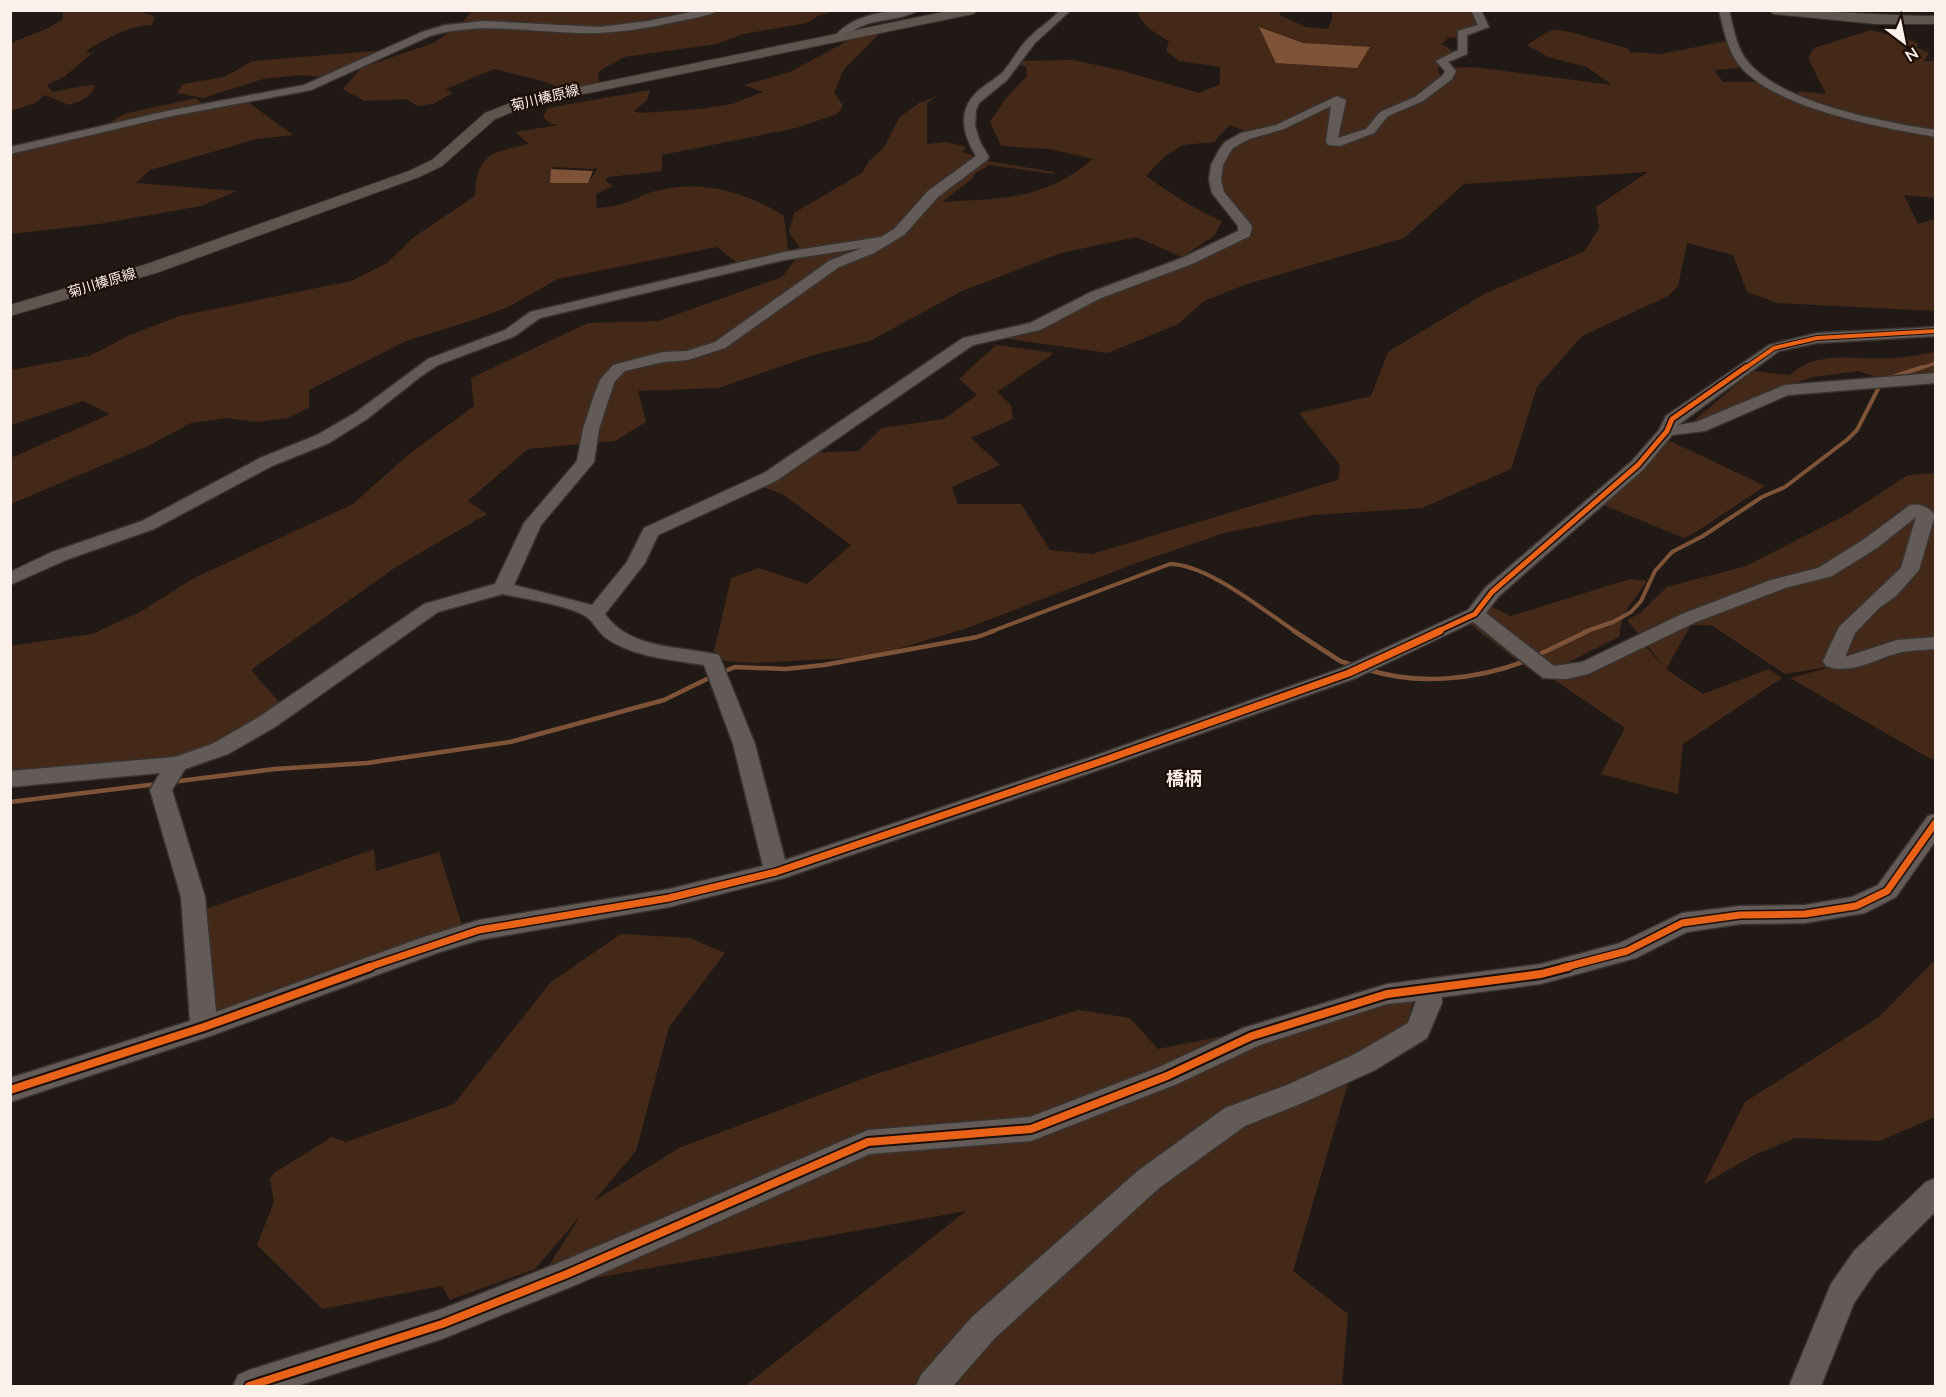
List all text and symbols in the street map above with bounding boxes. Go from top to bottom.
north arrow [1874,12,1934,72]
text: N [1901,41,1922,66]
street label: 菊川榛原線 [509,80,581,116]
street label: 菊川榛原線 [66,264,138,302]
district label: 橋柄 [1166,767,1202,791]

